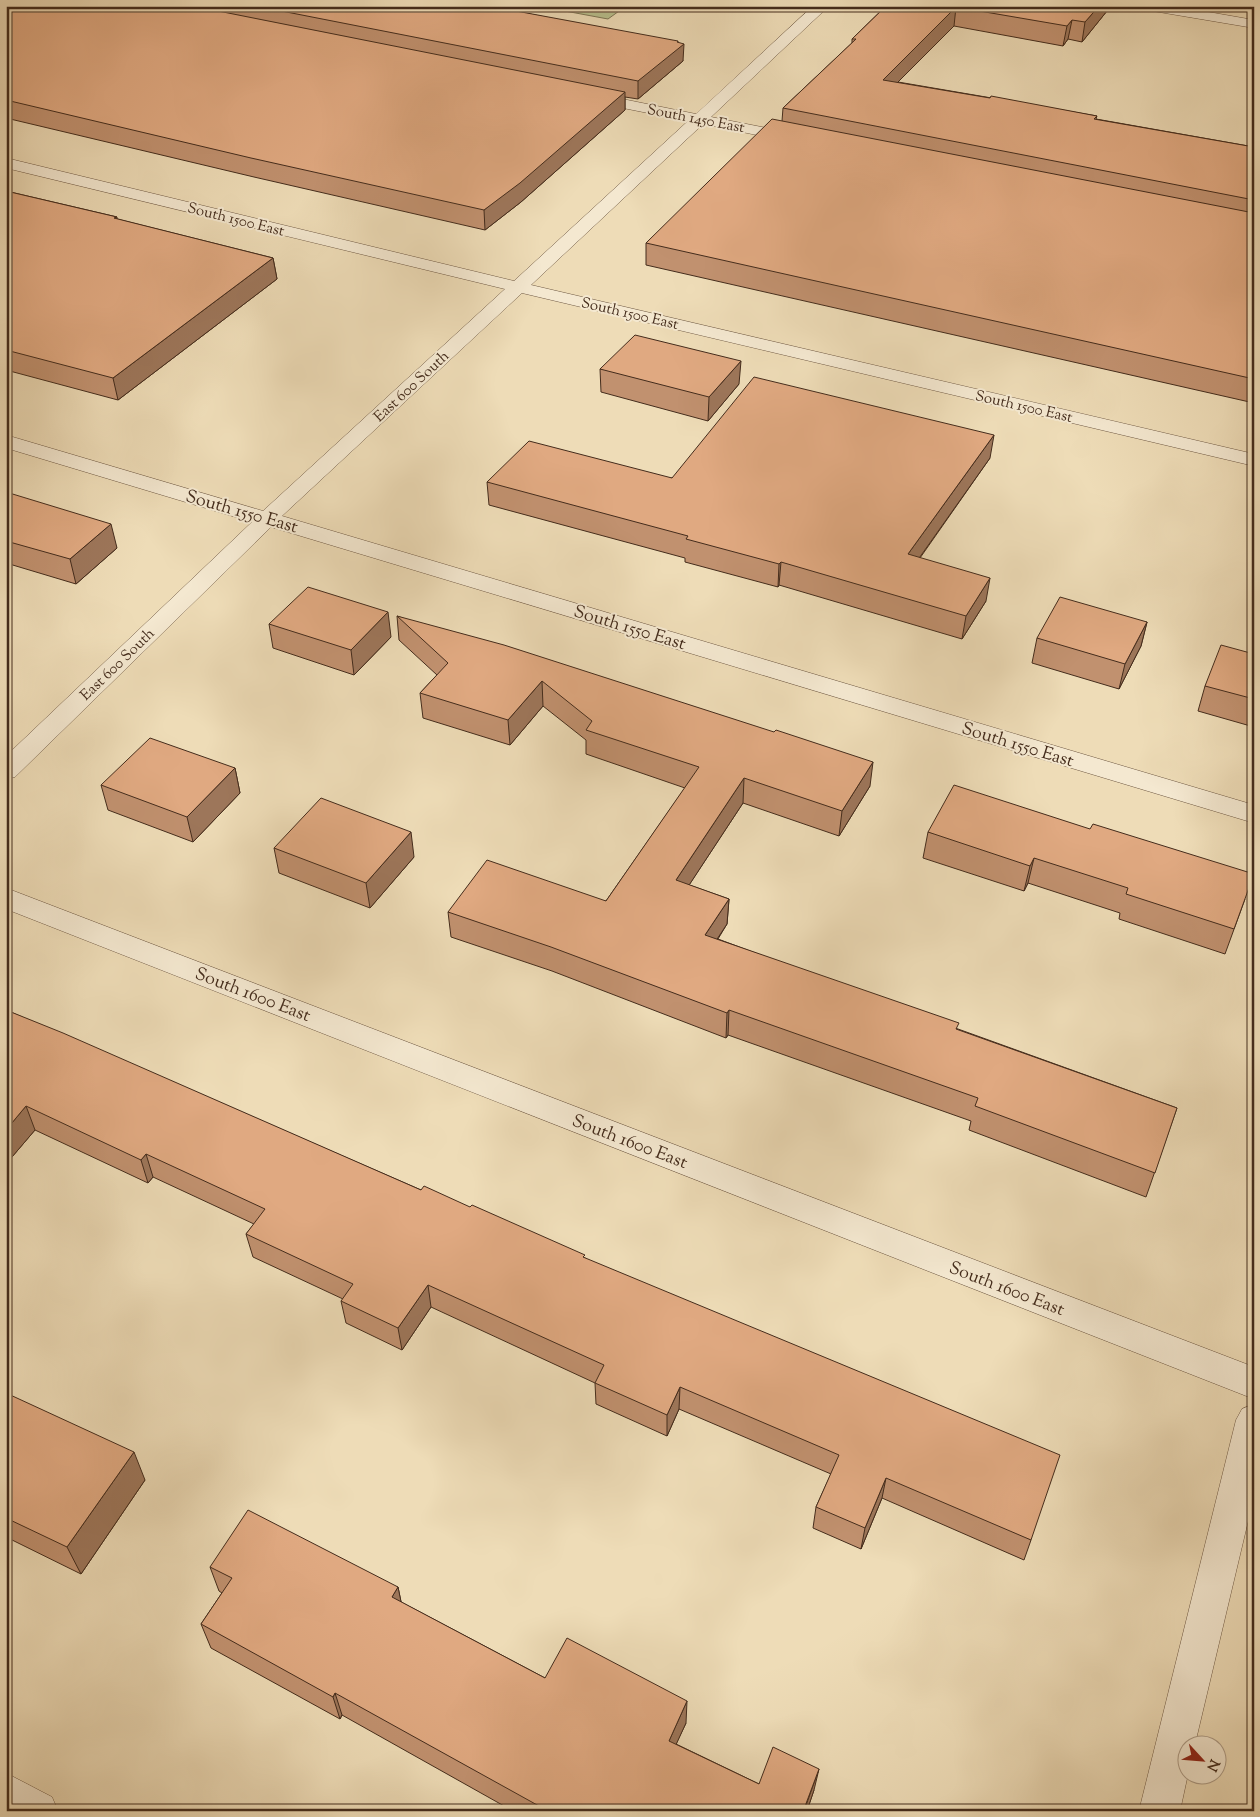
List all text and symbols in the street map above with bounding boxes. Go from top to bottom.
street label: South 1450 East [645,100,746,139]
street label: South 1500 East [185,198,286,243]
street label: South 1500 East [579,293,680,336]
street label: East 600 South [370,346,455,428]
street label: South 1500 East [973,386,1074,429]
street label: South 1550 East [182,484,301,541]
street label: South 1550 East [570,600,689,658]
street label: East 600 South [76,624,160,706]
street label: South 1550 East [958,717,1077,775]
street label: South 1600 East [191,962,314,1030]
street label: South 1600 East [568,1109,691,1177]
street label: South 1600 East [945,1256,1068,1324]
north arrow [1178,1734,1228,1784]
text: N [1200,1755,1223,1774]

